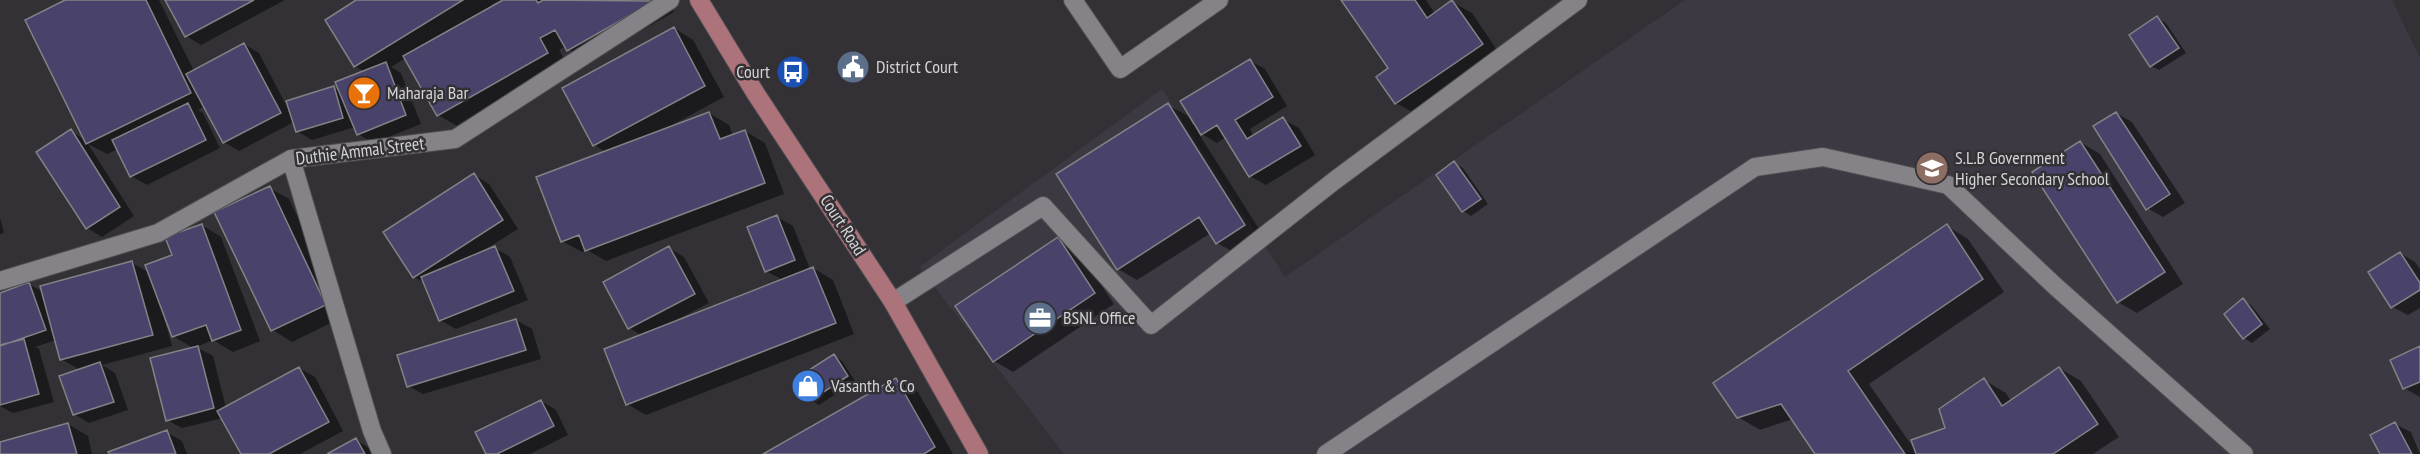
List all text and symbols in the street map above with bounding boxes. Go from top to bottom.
public building icon: District Court [835,49,871,85]
bus stop icon: Court [775,54,811,90]
place label: District Court [876,55,958,78]
place label: Court [736,60,770,83]
bar icon: Maharaja Bar [346,75,382,111]
place label: Maharaja Bar [387,81,468,104]
street label: Duthie Ammal Street [294,131,426,170]
place label: S.L.B Government Higher Secondary School [1955,146,2110,190]
school or university icon: S.L.B Government Higher Secondary School [1914,150,1950,186]
street label: Court Road [815,190,872,260]
office icon: BSNL Office [1022,300,1058,336]
place label: BSNL Office [1063,306,1135,329]
shop icon: Vasanth & Co [790,368,826,404]
place label: Vasanth & Co [830,374,915,397]

